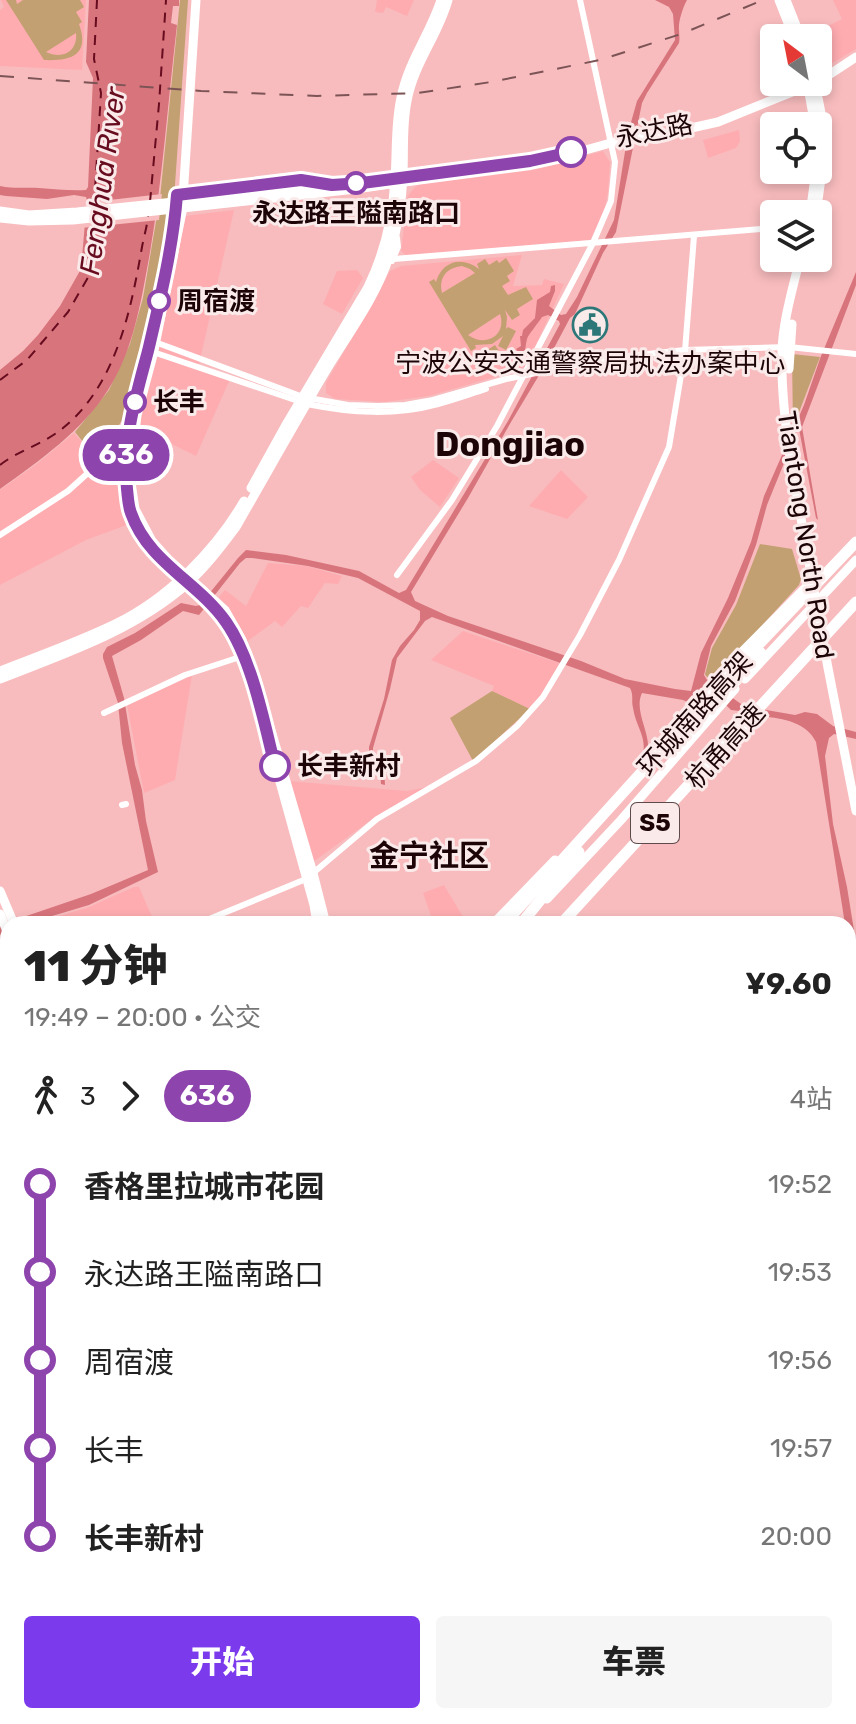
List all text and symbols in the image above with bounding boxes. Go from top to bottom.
north arrow [760,24,832,96]
map controls [760,24,832,272]
water label: Fenghua Rıver [73,84,132,277]
street label: 永达路 [613,109,695,154]
button: locate [760,112,832,184]
unlabelled marker [556,137,586,167]
marker: 永达路王隘南路口 [345,172,367,194]
place label: 永达路王隘南路口 [252,198,460,229]
button: layers [760,200,832,272]
place label: 周宿渡 [177,286,255,317]
marker: 周宿渡 [148,290,170,312]
public building icon: 宁波公安交通警察局执法办案中心 [571,306,609,344]
place label: 宁波公安交通警察局执法办案中心 [395,348,785,379]
place label: 长丰 [153,387,205,418]
marker: 长丰 [124,391,146,413]
street label: Tiantong North Road [771,409,840,661]
district label: Dongjiao [435,424,585,465]
line badge: 636 [80,429,172,481]
text: 636 [99,438,153,471]
street label: 环城南路高架 [632,646,759,783]
street label: 杭甬高速 [679,697,772,795]
marker: 长丰新村 [260,751,290,781]
place label: 长丰新村 [297,751,401,782]
road number: S5 [631,803,679,843]
district label: 金宁社区 [369,838,489,874]
text: 11 分钟 [24,940,167,992]
text: ¥9.60 [745,966,832,1002]
text: 19:49 – 20:00 · 公交 [24,1002,261,1033]
icon: walk [24,1074,68,1118]
icon: forward [108,1074,152,1118]
text: 636 [180,1079,235,1112]
text: 3 [80,1081,96,1112]
text: 4站 [790,1084,832,1115]
text: 香格里拉城市花园 [84,1169,324,1205]
text: 19:52 [768,1169,832,1200]
text: 永达路王隘南路口 [84,1257,324,1293]
text: 19:53 [768,1257,832,1288]
text: 周宿渡 [84,1345,174,1381]
text: 19:56 [768,1345,832,1376]
text: 长丰 [84,1433,144,1469]
text: 19:57 [770,1433,832,1464]
text: 长丰新村 [84,1521,204,1557]
text: 20:00 [761,1521,832,1552]
button: 开始 [24,1616,420,1708]
button: 车票 [436,1616,832,1708]

